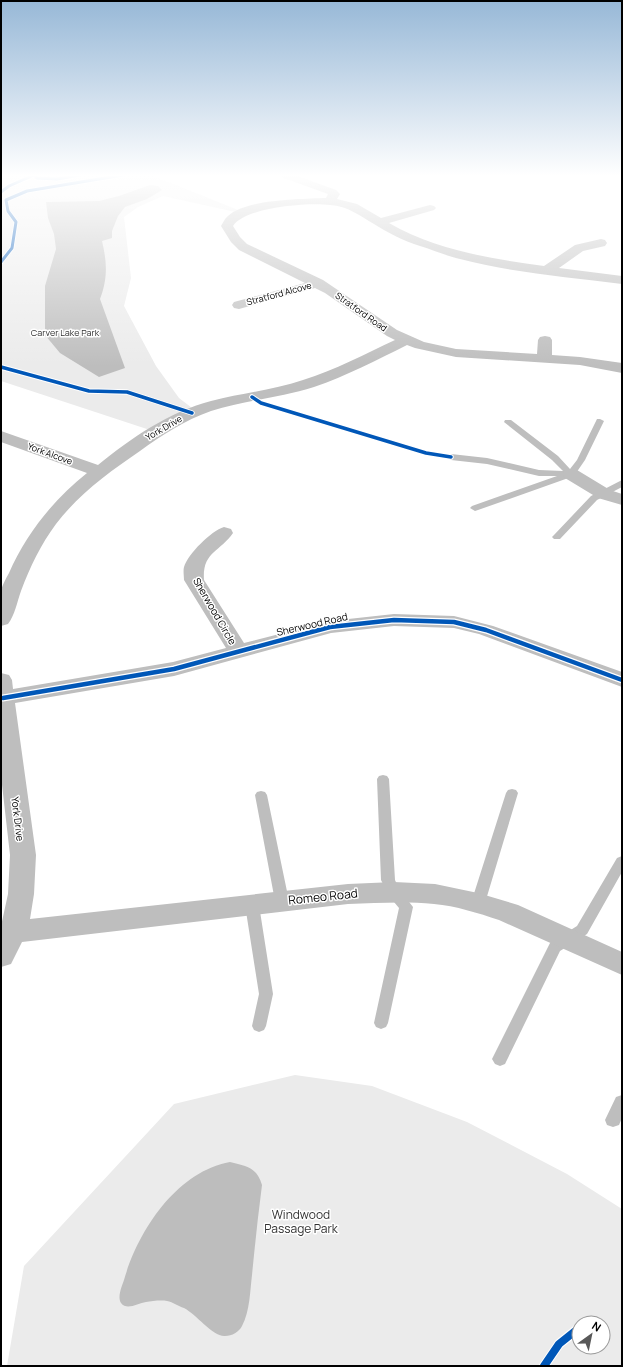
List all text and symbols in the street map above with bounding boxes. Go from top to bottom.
street label: Stratford Alcove [245,279,313,308]
street label: Stratford Road [333,289,390,334]
park label: Carver Lake Park [31,326,100,339]
street label: York Drive [143,412,184,443]
street label: York Alcove [26,439,74,468]
street label: Sherwood Circle [190,575,240,647]
street label: Sherwood Road [275,609,349,639]
street label: York Drive [8,796,28,842]
street label: Romeo Road [287,884,359,909]
park label: Windwood Passage Park [264,1206,339,1237]
north arrow [571,1315,611,1355]
text: N [589,1318,604,1335]

